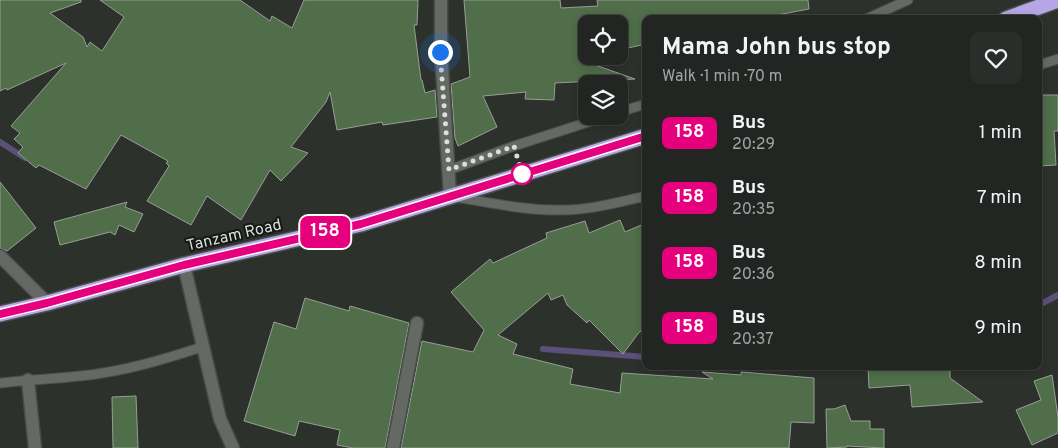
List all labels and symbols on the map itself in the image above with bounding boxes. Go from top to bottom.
your location [428,40,453,65]
unlabelled marker [511,163,533,185]
street label: Tanzam Road [185,215,283,257]
line badge: 158 [296,216,354,248]

